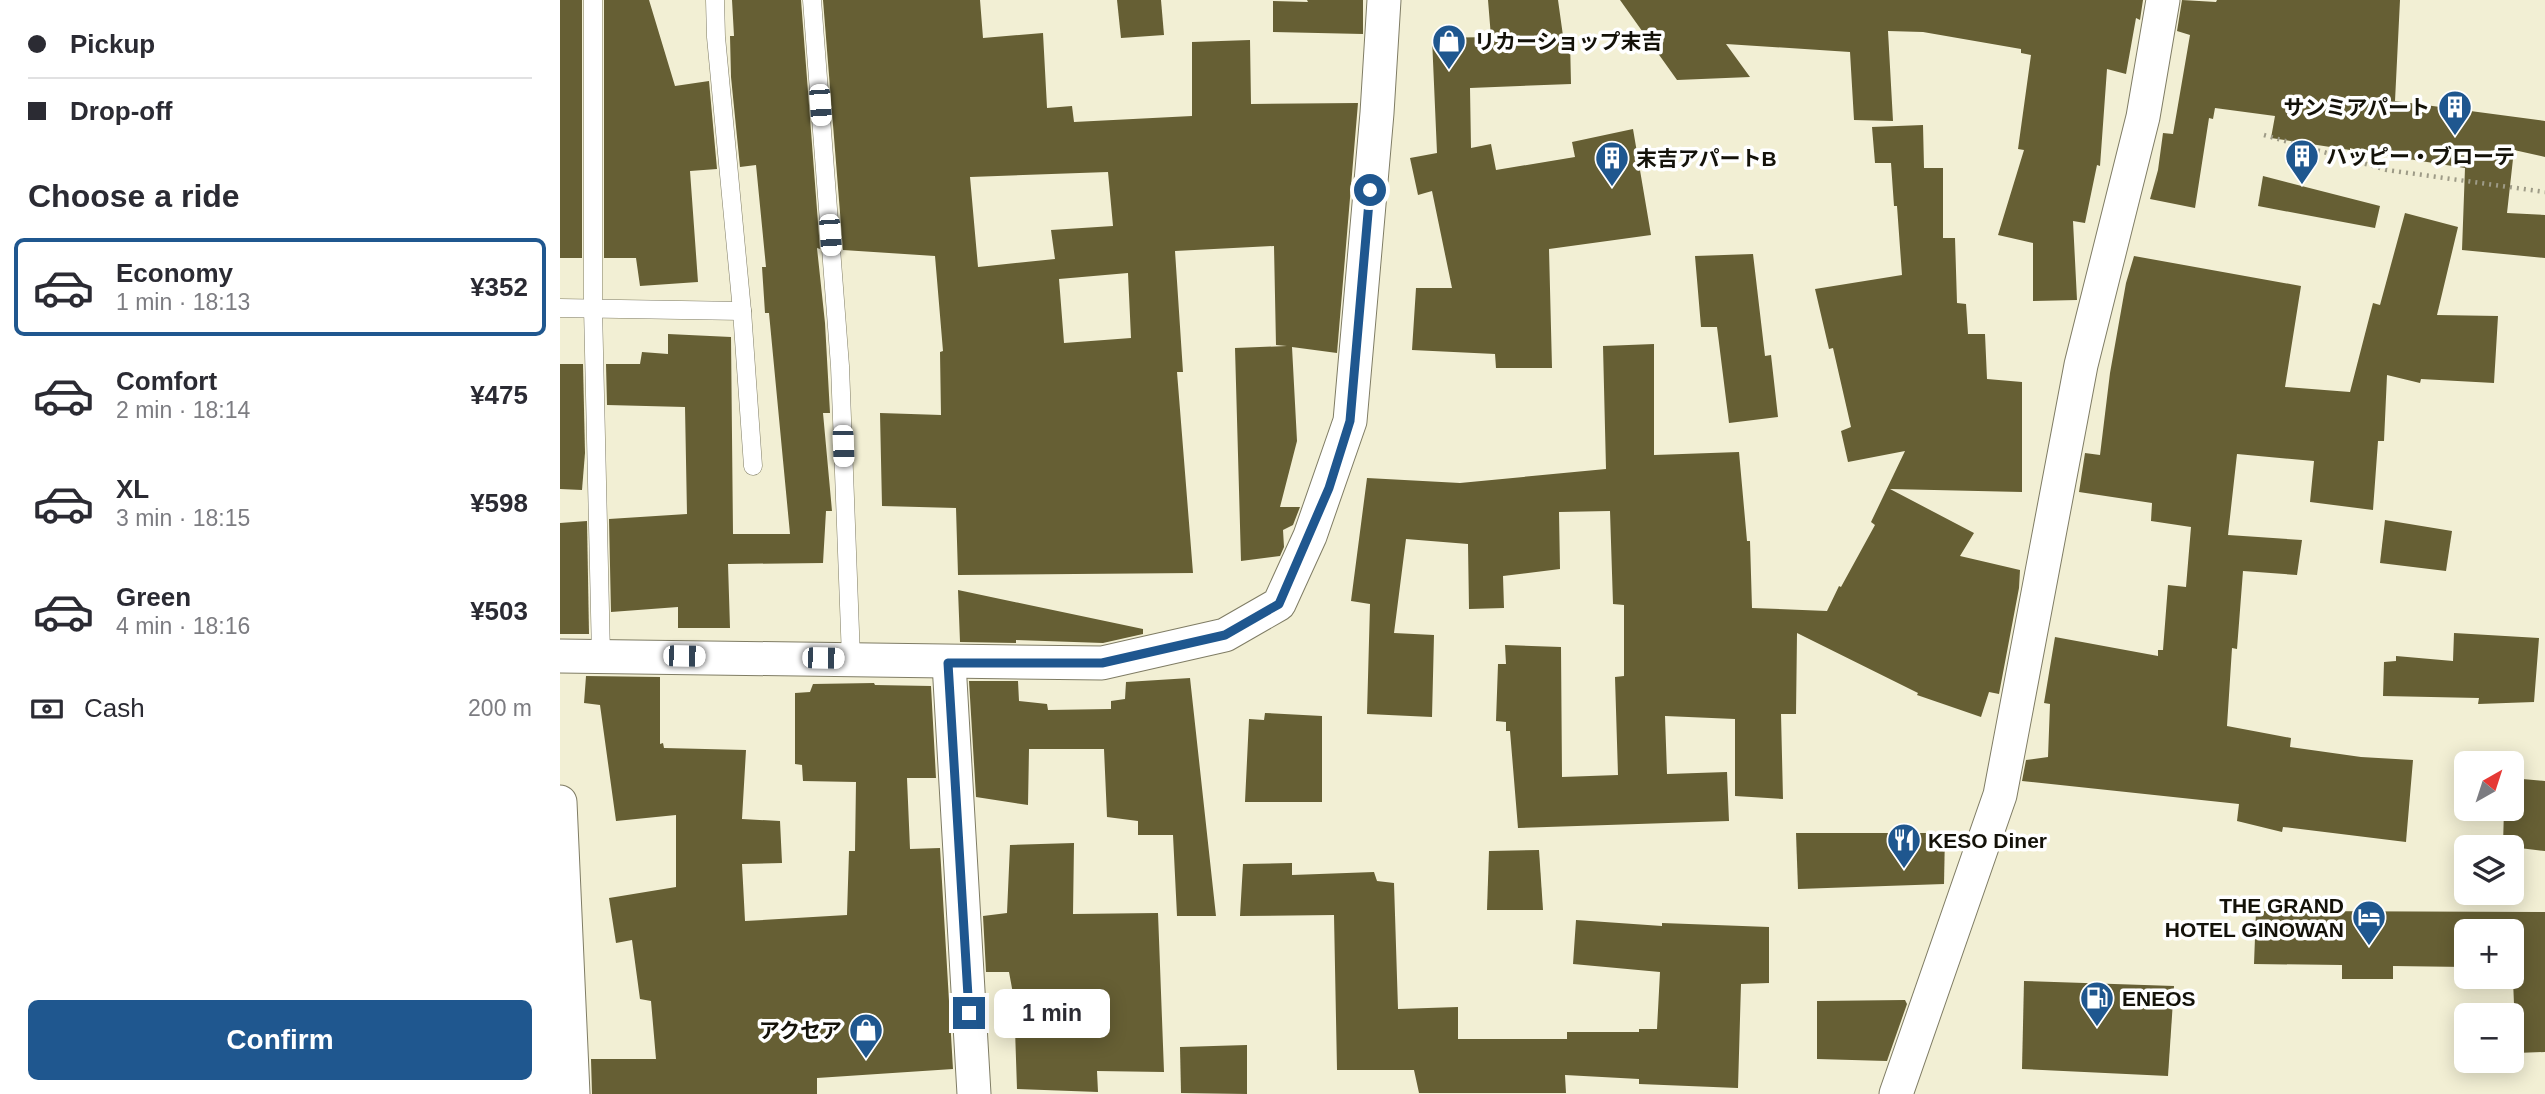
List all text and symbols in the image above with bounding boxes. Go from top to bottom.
shop icon: リカーショップ末吉 [1430,22,1468,71]
text: Pickup [70,29,155,59]
place label: リカーショップ末吉 [1474,30,1663,53]
car [809,83,832,127]
building icon: サンミアパート [2436,88,2474,137]
text: Drop-off [70,96,173,126]
place label: サンミアパート [2283,96,2430,119]
building icon: ハッピー・ブローテ [2283,137,2321,186]
building icon: 末吉アパートB [1593,139,1631,188]
place label: ハッピー・ブローテ [2326,145,2515,168]
place label: 末吉アパートB [1636,147,1777,170]
route start [1354,174,1386,206]
text: Choose a ride [28,178,240,214]
car [819,213,842,257]
icon: car [32,256,95,319]
text: Economy [116,258,233,288]
text: ¥352 [470,272,528,302]
text: 1 min · 18:13 [116,289,250,315]
icon: car [32,364,95,427]
text: Comfort [116,366,217,396]
text: ¥475 [470,380,528,410]
text: 2 min · 18:14 [116,397,250,423]
car [832,425,855,467]
icon: car [32,472,95,535]
text: XL [116,474,149,504]
text: ¥598 [470,488,528,518]
text: 3 min · 18:15 [116,505,250,531]
icon: car [32,580,95,643]
text: Green [116,582,191,612]
text: ¥503 [470,596,528,626]
text: 4 min · 18:16 [116,613,250,639]
car [663,645,706,667]
car [802,647,845,669]
icon: cash [28,690,66,728]
text: Cash [84,693,145,723]
text: 200 m [468,695,532,721]
north arrow [2454,751,2524,821]
map controls [2454,751,2524,1073]
restaurant icon: KESO Diner [1885,821,1923,870]
place label: KESO Diner [1928,829,2047,852]
button: layers [2454,835,2524,905]
place label: THE GRAND HOTEL GINOWAN [2165,894,2344,941]
hotel icon: THE GRAND HOTEL GINOWAN [2350,898,2388,947]
button: + [2454,919,2524,989]
fuel station icon: ENEOS [2078,979,2116,1028]
place label: ENEOS [2122,987,2196,1010]
callout: 1 min [994,988,1109,1038]
route end [953,997,985,1029]
button: Confirm [28,1000,532,1080]
text: 1 min [1022,1000,1082,1026]
button: − [2454,1003,2524,1073]
shop icon: アクセア [847,1011,885,1060]
place label: アクセア [759,1019,842,1042]

